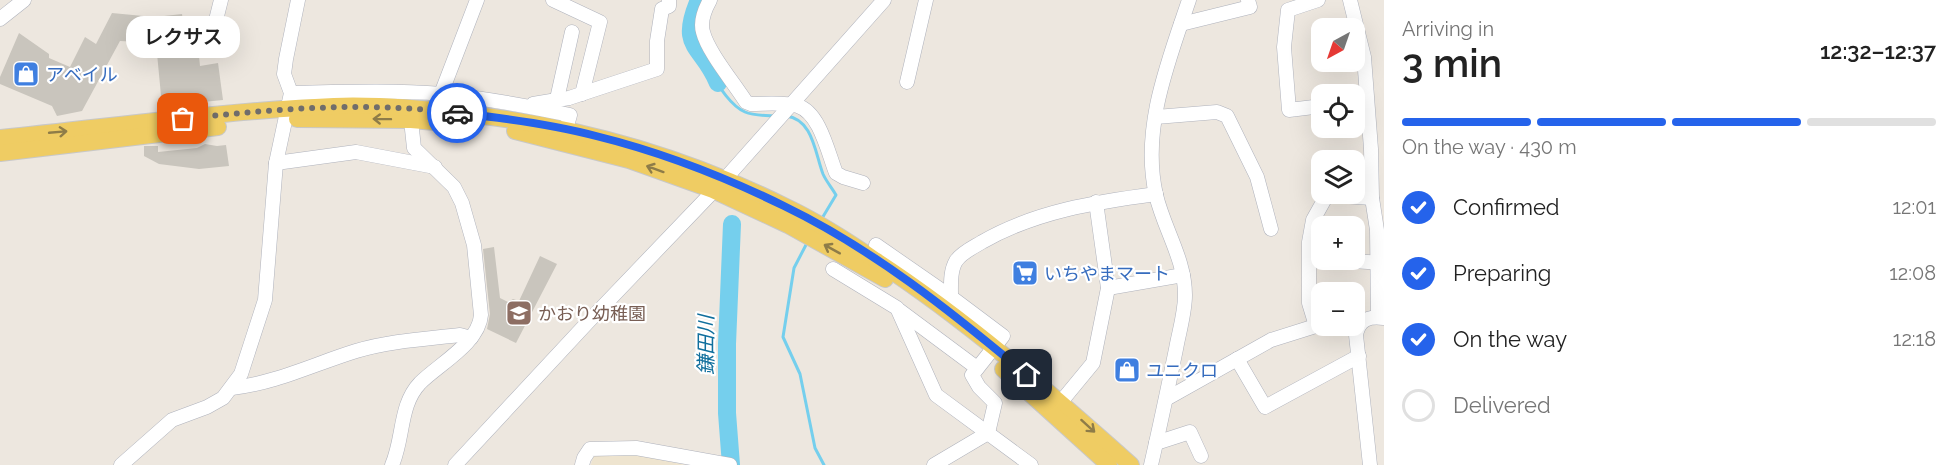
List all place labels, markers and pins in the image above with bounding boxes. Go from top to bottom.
callout: レクサス [126,17,240,59]
shop icon: アベイル [11,59,41,89]
place label: アベイル [46,64,118,85]
pin [157,93,208,144]
supermarket icon: いちやまマート [1010,258,1040,288]
place label: いちやまマート [1044,263,1170,284]
school or university icon: かおり幼稚園 [504,298,534,328]
place label: かおり幼稚園 [538,303,646,324]
pin [1001,349,1052,400]
shop icon: ユニクロ [1112,355,1142,385]
place label: ユニクロ [1146,360,1218,381]

